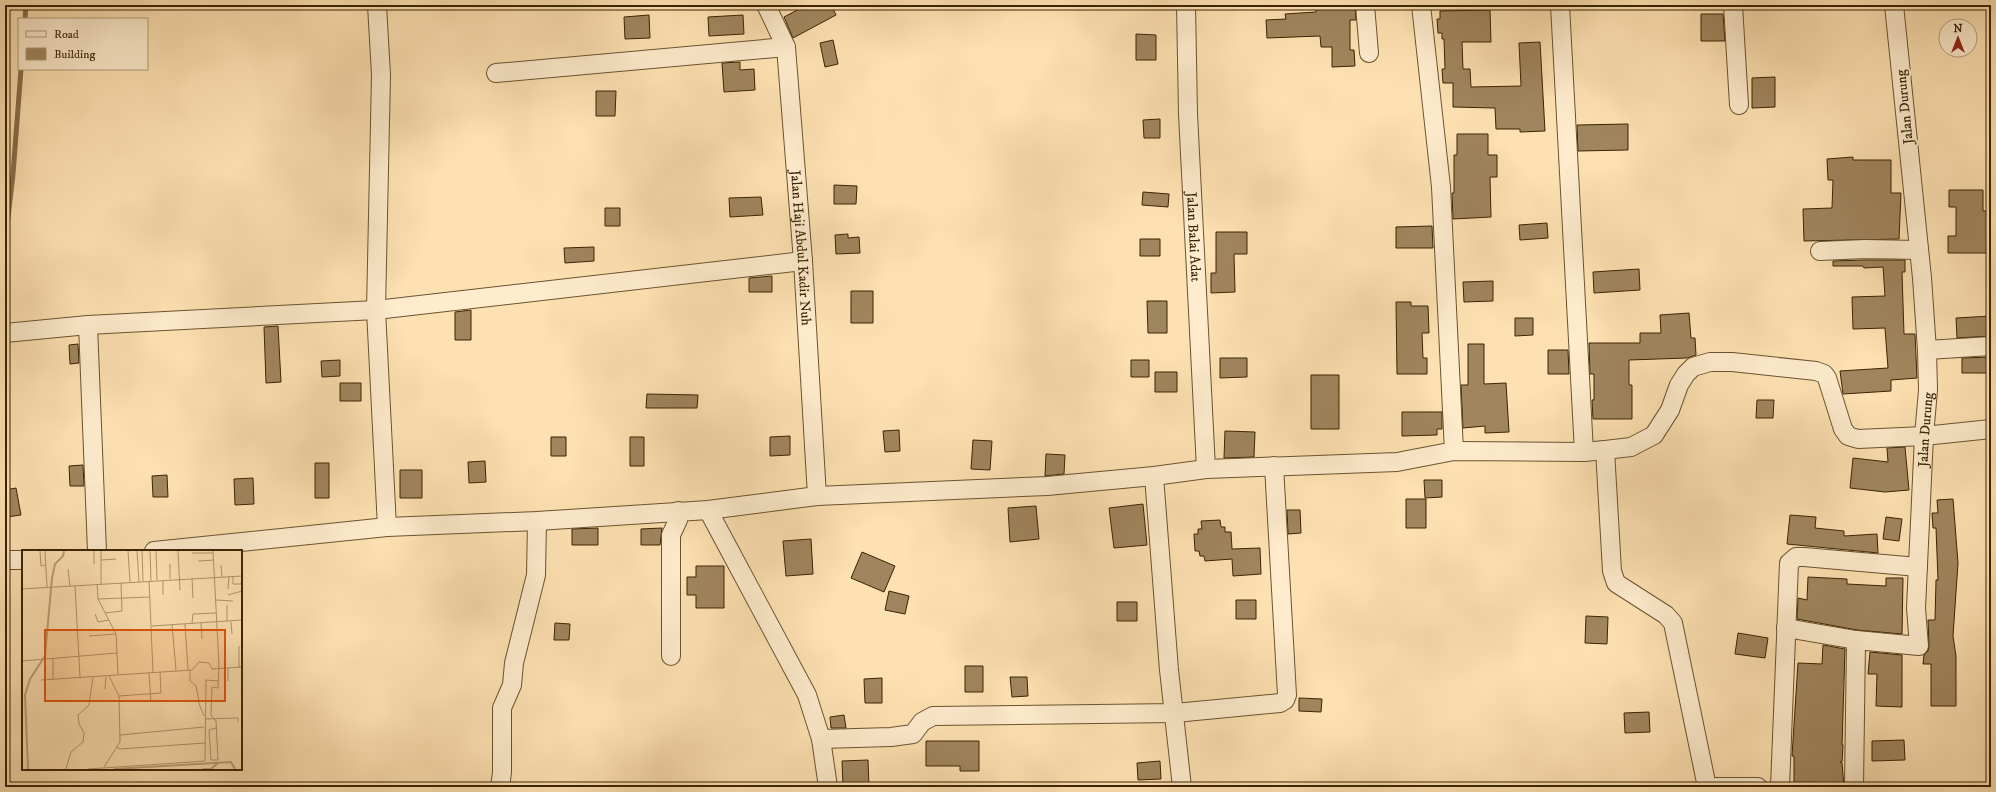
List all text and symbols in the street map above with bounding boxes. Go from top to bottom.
legend [18,18,148,70]
north arrow [1938,18,1978,58]
text: N [1953,22,1963,36]
text: Road [54,27,79,42]
text: Building [54,47,95,62]
street label: Jalan Durung [1892,68,1918,147]
street label: Jalan Haji Abdul Kadir Nuh [786,168,815,327]
street label: Jalan Balai Adat [1182,190,1205,283]
street label: Jalan Durung [1914,391,1938,470]
inset map [22,550,242,770]

